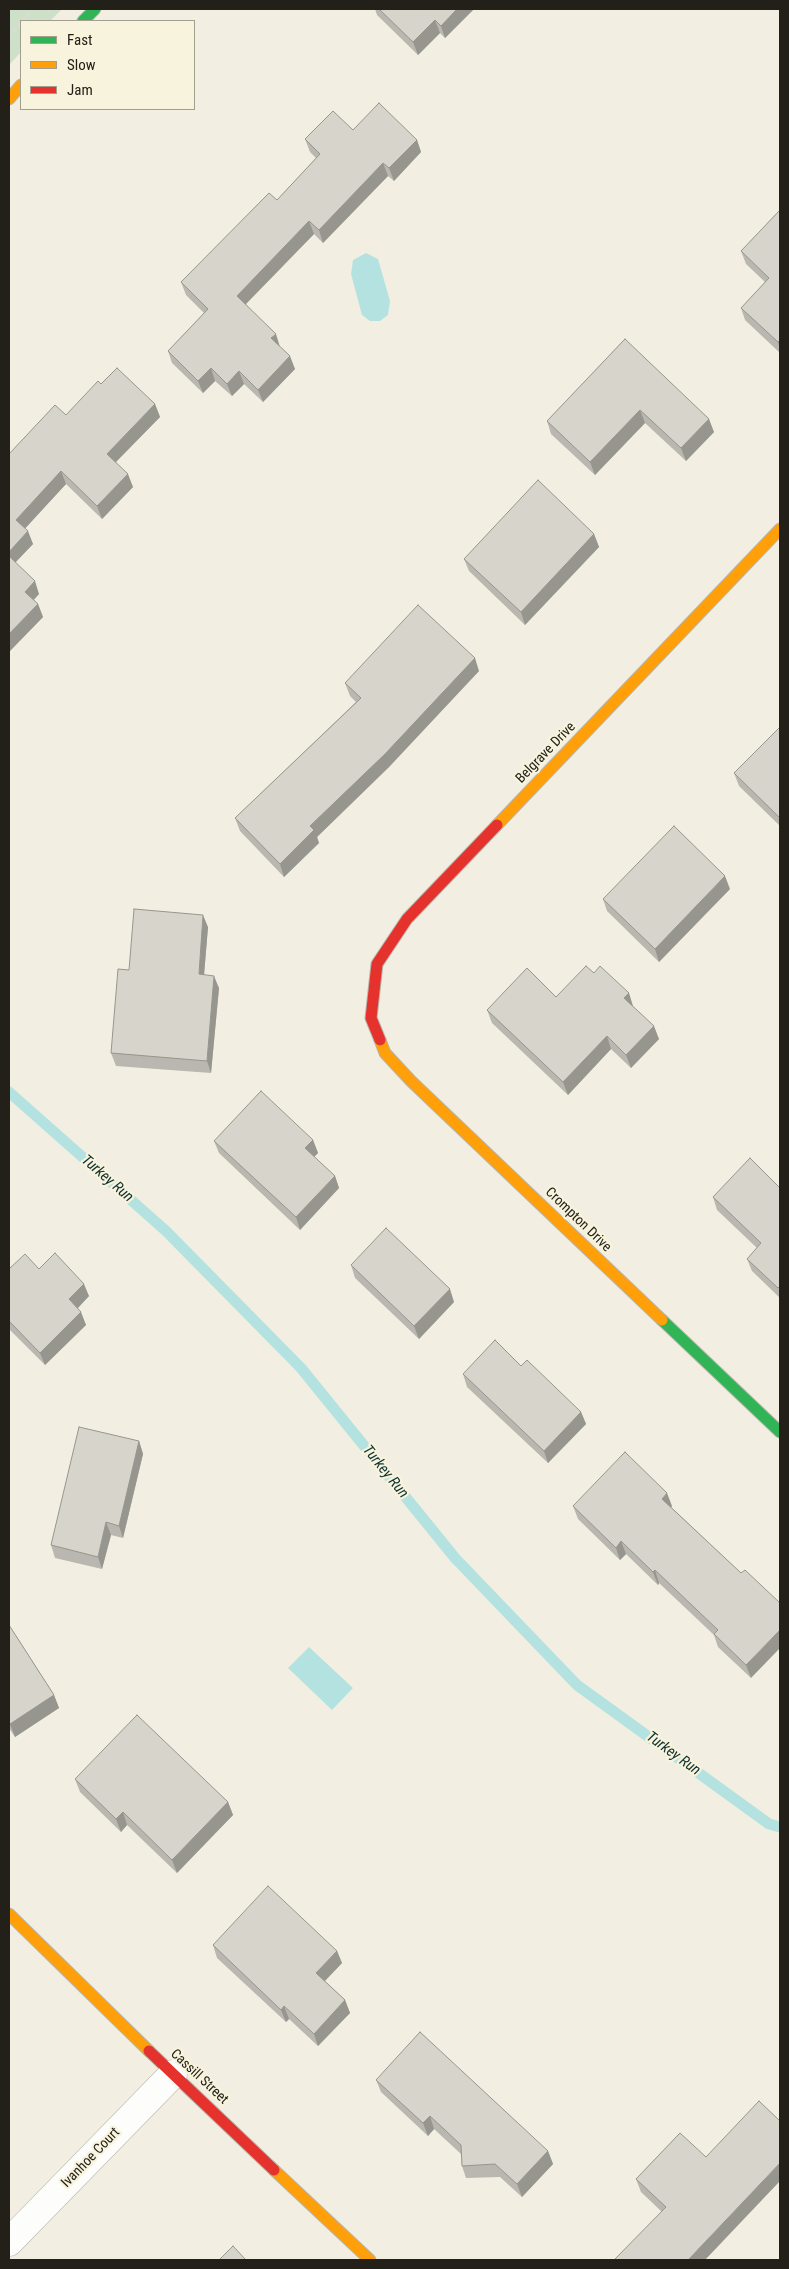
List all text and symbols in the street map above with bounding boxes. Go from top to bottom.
legend [20,20,195,110]
text: Fast [67,31,92,49]
text: Slow [67,56,96,74]
text: Jam [67,81,93,99]
street label: Belgrave Drive [513,719,579,787]
water label: Turkey Run [77,1152,137,1206]
street label: Crompton Drive [541,1184,615,1256]
water label: Turkey Run [358,1442,412,1502]
water label: Turkey Run [642,1728,704,1780]
street label: Cassill Street [167,2046,231,2108]
street label: Ivanhoe Court [58,2124,124,2192]

